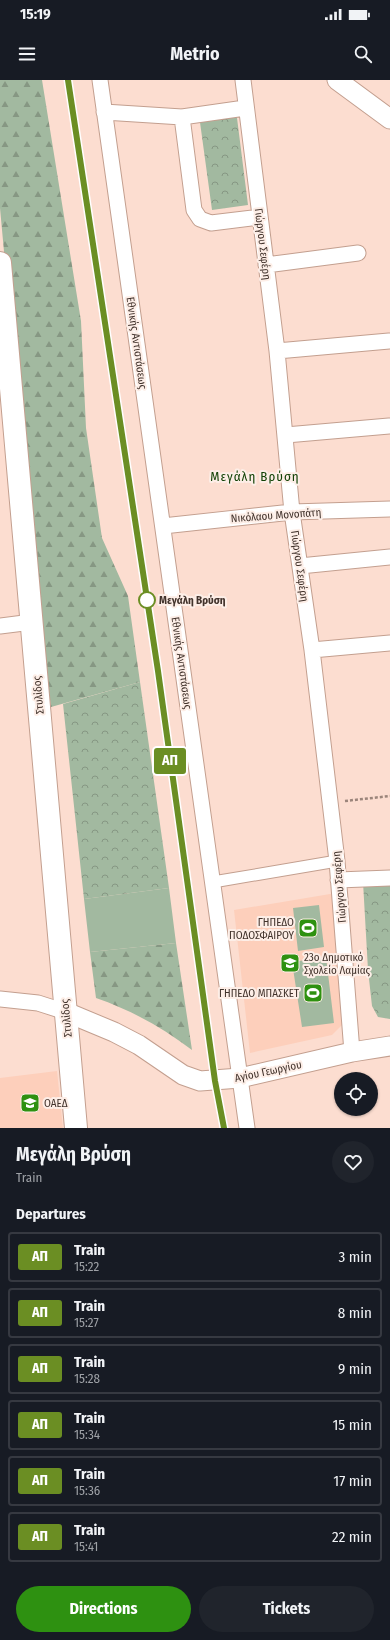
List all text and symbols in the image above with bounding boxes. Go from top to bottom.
text: 15:19 [20,5,51,23]
icon: menu [16,43,38,65]
text: Metrio [170,43,220,65]
icon: search [352,43,374,65]
street label: Γιώργου Σεφέρη [252,208,273,281]
street label: Εθνικής Αντιστάσεως [124,296,149,390]
district label: Μεγάλη Βρύση [210,469,300,484]
street label: Νικόλαου Μονοπάτη [230,506,322,525]
street label: Γιώργου Σεφέρη [288,530,311,603]
marker: Μεγάλη Βρύση [138,591,156,609]
place label: Μεγάλη Βρύση [159,594,226,607]
street label: Εθνικής Αντιστάσεως [169,616,194,710]
street label: Στυλίδος [30,675,47,715]
line badge: ΑΠ [152,748,188,774]
text: ΑΠ [162,752,178,769]
street label: Γιώργου Σεφέρη [330,851,349,923]
place label: ΓΗΠΕΔΟ ΠΟΔΟΣΦΑΙΡΟΥ [229,916,295,942]
sports icon: ΓΗΠΕΔΟ ΠΟΔΟΣΦΑΙΡΟΥ [297,917,319,939]
place label: 23ο Δημοτικό Σχολείο Λαμίας [304,951,370,977]
school or university icon: 23ο Δημοτικό Σχολείο Λαμίας [279,952,301,974]
sports icon: ΓΗΠΕΔΟ ΜΠΑΣΚΕΤ [302,982,324,1004]
place label: ΓΗΠΕΔΟ ΜΠΑΣΚΕΤ [219,987,300,1000]
street label: Στυλίδος [58,998,75,1038]
street label: Αγίου Γεωργίου [233,1058,303,1085]
map controls [334,1072,378,1116]
button: locate [334,1072,378,1116]
school or university icon: ΟΑΕΔ [19,1092,41,1114]
place label: ΟΑΕΔ [44,1097,68,1110]
button: heart [332,1141,374,1183]
text: Μεγάλη Βρύση [16,1143,131,1166]
text: Train [16,1170,42,1185]
text: Departures [16,1205,86,1223]
text: Train [74,1241,105,1259]
text: ΑΠ [32,1248,48,1265]
text: 3 min [338,1248,372,1266]
text: 15:22 [74,1259,99,1274]
text: Train [74,1297,105,1315]
text: ΑΠ [32,1304,48,1321]
text: 8 min [338,1304,372,1322]
text: 15:27 [74,1315,99,1330]
text: Train [74,1353,105,1371]
text: ΑΠ [32,1360,48,1377]
text: 9 min [338,1360,372,1378]
text: 15:28 [74,1371,100,1386]
text: Train [74,1409,105,1427]
text: ΑΠ [32,1416,48,1433]
text: 15 min [333,1416,372,1434]
text: 15:34 [74,1427,100,1442]
text: Train [74,1465,105,1483]
text: ΑΠ [32,1472,48,1489]
text: 17 min [333,1472,372,1490]
text: 15:36 [74,1483,100,1498]
text: Train [74,1521,105,1539]
text: ΑΠ [32,1528,48,1545]
text: 22 min [332,1528,372,1546]
text: 15:41 [74,1539,98,1554]
button: Directions [16,1586,191,1632]
button: Tickets [199,1586,374,1632]

